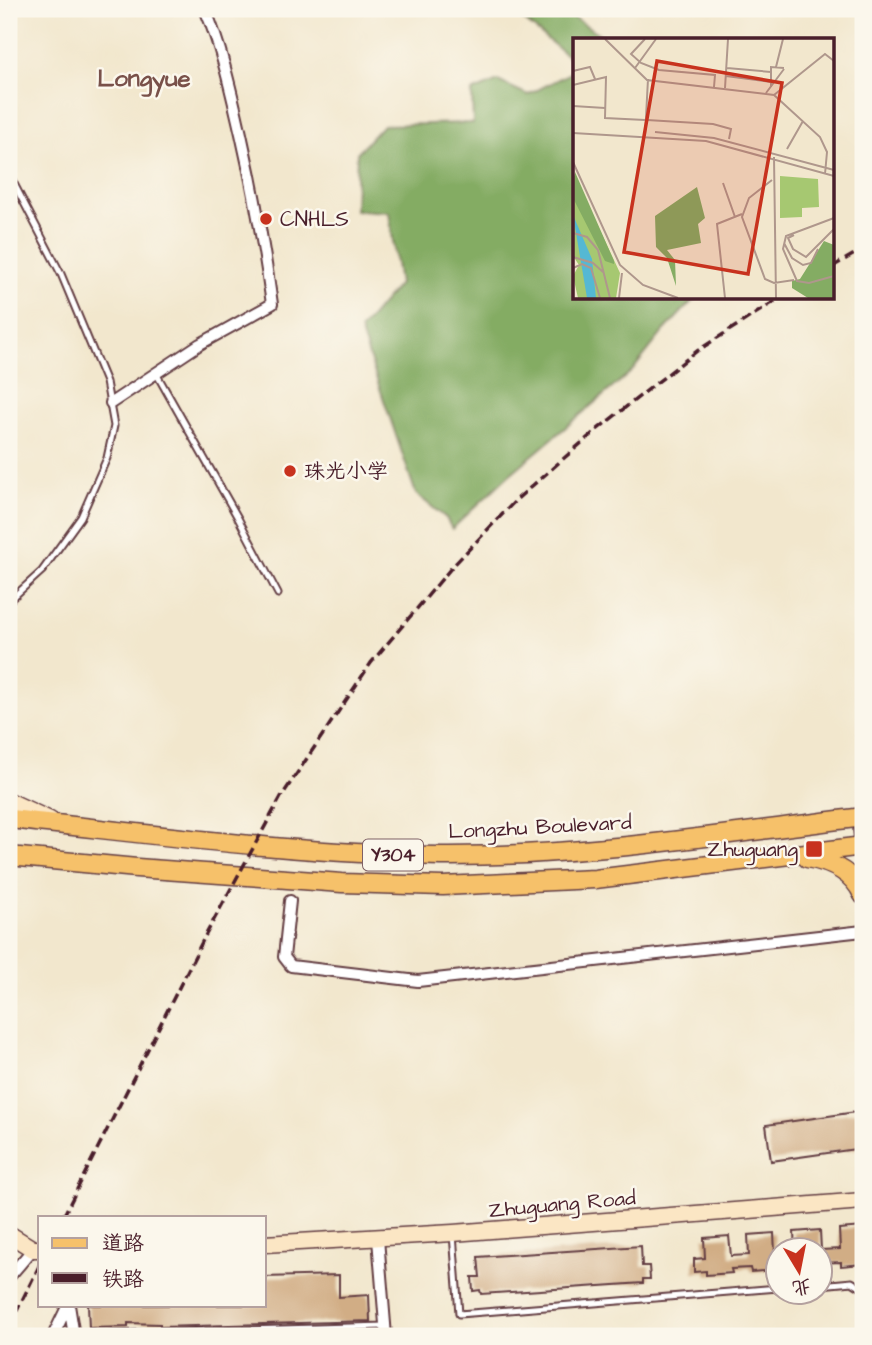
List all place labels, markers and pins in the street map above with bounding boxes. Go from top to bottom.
place label: CNHLS [280,205,349,234]
marker: CNHLS [258,211,274,227]
place label: 珠光小学 [304,457,388,486]
marker: 珠光小学 [282,463,298,479]
place label: Zhuguang [707,835,798,866]
marker: Zhuguang [804,839,824,859]

